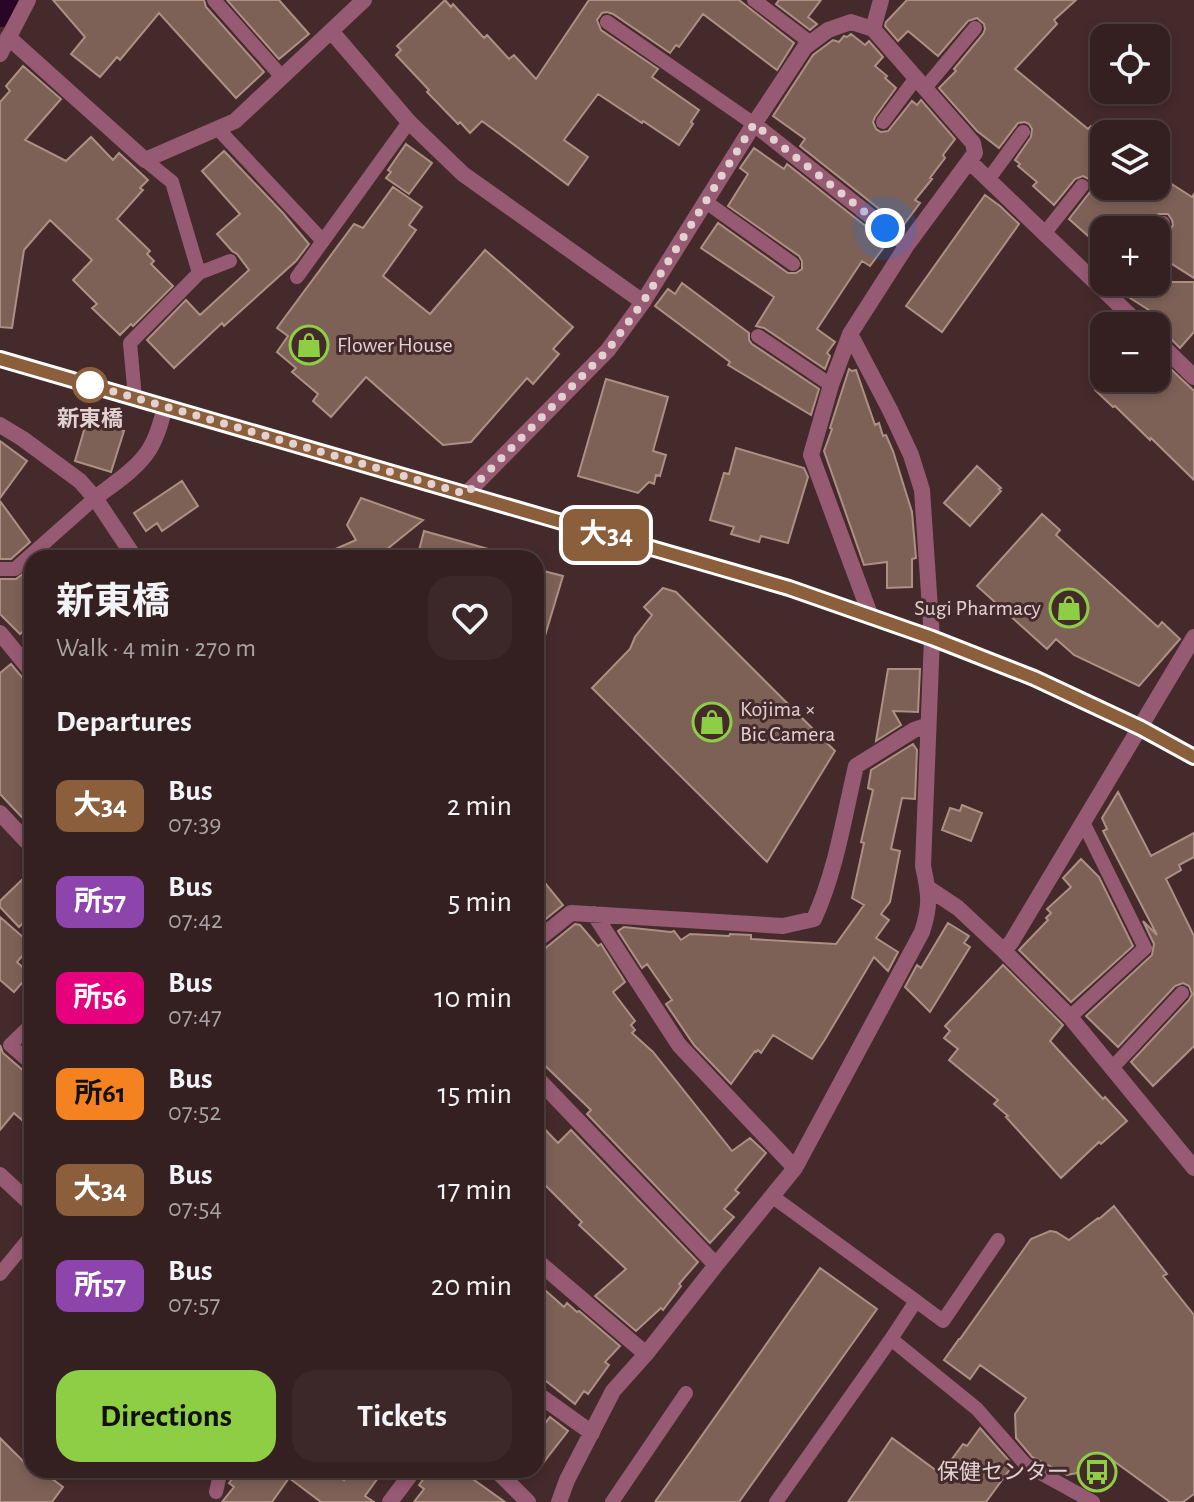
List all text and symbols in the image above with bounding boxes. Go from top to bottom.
map controls [1090,24,1170,392]
button: locate [1090,24,1170,104]
button: layers [1090,120,1170,200]
your location [865,208,905,248]
button: + [1090,216,1170,296]
button: − [1090,312,1170,392]
shop icon: Flower House [288,324,330,366]
place label: Flower House [337,334,453,356]
marker: 新東橋 [73,368,107,402]
place label: 新東橋 [57,407,123,430]
line badge: 大34 [560,509,652,561]
text: 大34 [579,521,633,549]
button: heart [428,576,512,660]
text: 新東橋 [56,584,170,622]
shop icon: Sugi Pharmacy [1048,587,1090,629]
place label: Sugi Pharmacy [914,597,1042,619]
text: Walk · 4 min · 270 m [56,635,256,661]
place label: Kojima × Bic Camera [740,698,835,745]
shop icon: Kojima × Bic Camera [691,701,733,743]
text: Departures [56,707,192,737]
text: Bus [168,776,213,806]
text: 2 min [447,791,512,821]
text: 大34 [73,792,127,820]
text: 07:39 [168,811,221,837]
text: Bus [168,872,213,902]
text: 5 min [448,887,512,917]
text: 所57 [74,888,126,916]
text: 07:42 [168,907,223,933]
text: Bus [168,968,213,998]
text: 10 min [434,983,512,1013]
text: 所56 [73,984,127,1012]
text: 07:47 [168,1003,222,1029]
text: Bus [168,1064,213,1094]
text: 15 min [437,1079,512,1109]
text: 所61 [74,1080,126,1108]
text: 07:52 [168,1099,221,1125]
text: Bus [168,1160,213,1190]
text: 17 min [437,1175,512,1205]
text: 大34 [73,1176,127,1204]
text: 07:54 [168,1195,222,1221]
text: Bus [168,1256,213,1286]
text: 20 min [431,1271,512,1301]
text: 所57 [74,1272,126,1300]
text: 07:57 [168,1291,220,1317]
button: Directions [56,1370,276,1462]
button: Tickets [292,1370,512,1462]
bus stop icon: 保健センター [1076,1451,1118,1493]
place label: 保健センター [937,1460,1069,1483]

